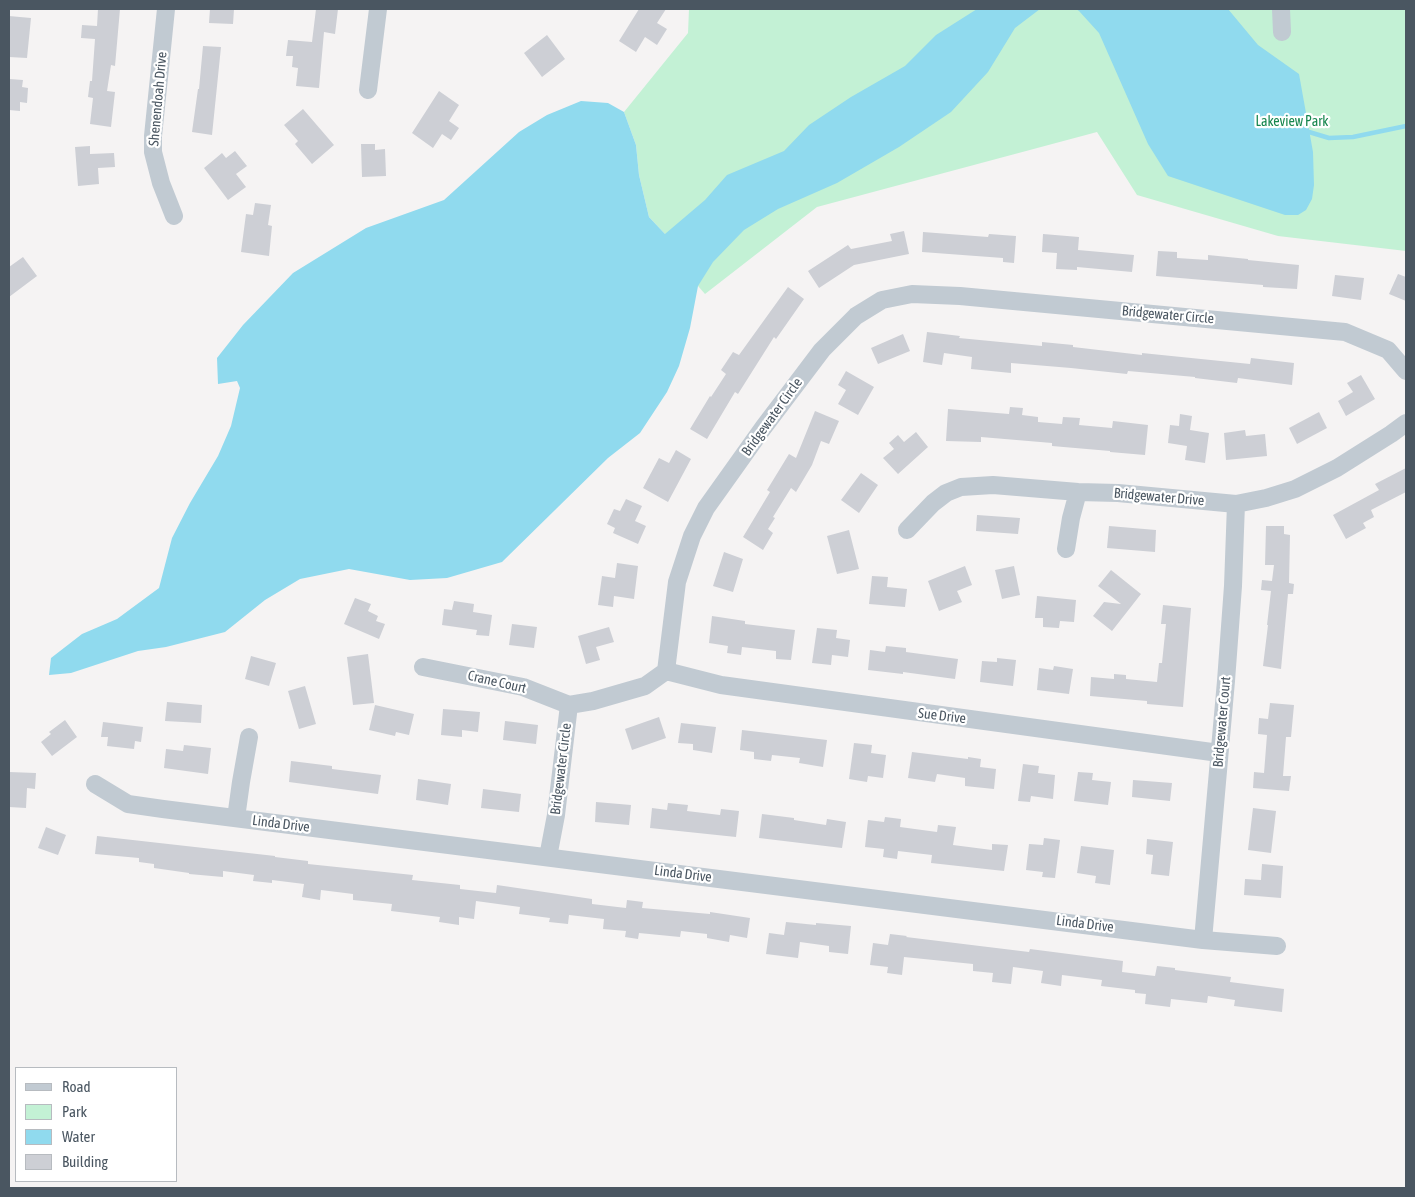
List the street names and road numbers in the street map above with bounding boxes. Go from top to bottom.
street label: Shenendoah Drive [146,51,170,147]
street label: Bridgewater Circle [1121,303,1215,327]
street label: Bridgewater Circle [738,375,806,459]
street label: Bridgewater Drive [1113,485,1205,509]
street label: Crane Court [466,667,528,697]
street label: Bridgewater Court [1210,676,1234,768]
street label: Sue Drive [917,705,967,727]
street label: Bridgewater Circle [547,722,575,816]
street label: Linda Drive [251,812,311,836]
street label: Linda Drive [653,862,713,886]
street label: Linda Drive [1055,912,1115,936]

